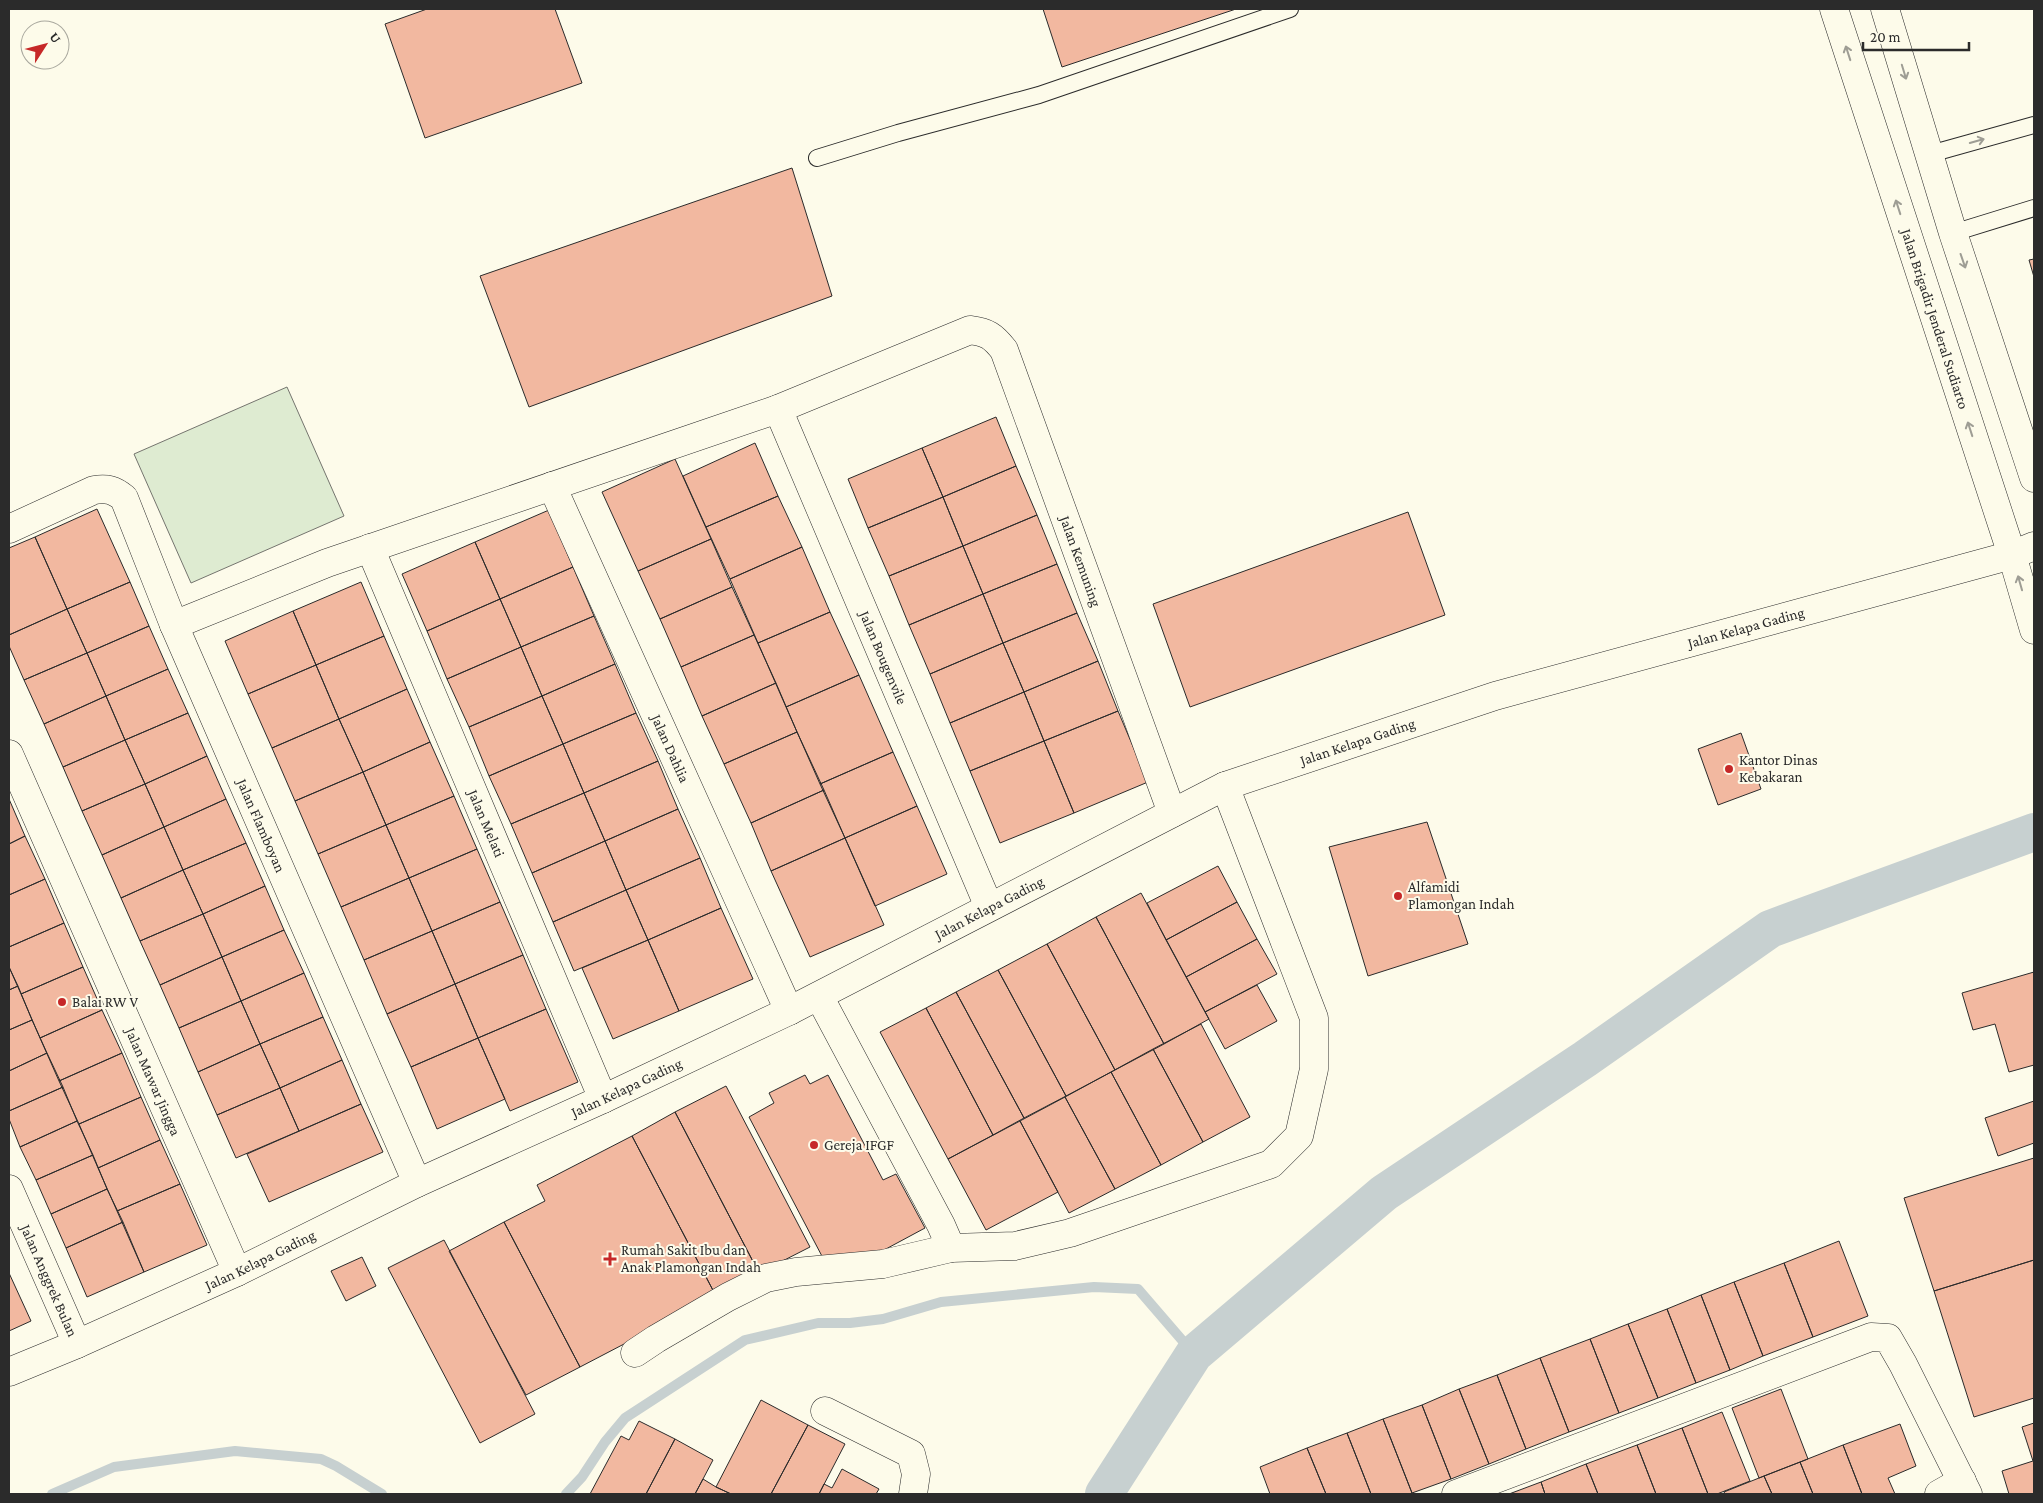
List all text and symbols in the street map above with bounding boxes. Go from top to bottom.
north arrow [20,20,70,70]
scale bar [1863,20,1969,52]
text: U [46,29,65,46]
text: 20 m [1870,29,1901,45]
one-way arrow [1843,45,1853,61]
one-way arrow [1900,64,1910,80]
one-way arrow [1969,135,1985,145]
one-way arrow [1893,200,1903,216]
street label: Jalan Brigadir Jenderal Sudiarto [1897,225,1972,411]
one-way arrow [1959,252,1968,268]
one-way arrow [1965,421,1974,437]
street label: Jalan Kemuning [1055,512,1105,609]
one-way arrow [2015,576,2024,592]
street label: Jalan Kelapa Gading [1684,604,1806,653]
street label: Jalan Bougenvile [855,607,910,707]
street label: Jalan Dahlia [646,710,693,785]
street label: Jalan Kelapa Gading [1296,715,1418,770]
place label: Kantor Dinas Kebakaran [1739,752,1818,785]
marker: Kantor Dinas Kebakaran [1723,763,1735,775]
street label: Jalan Flamboyan [232,774,289,875]
street label: Jalan Melati [463,785,508,860]
street label: Jalan Kelapa Gading [930,873,1047,944]
place label: Alfamidi Plamongan Indah [1408,879,1514,913]
marker: Alfamidi Plamongan Indah [1392,890,1404,902]
place label: Balai RW V [72,994,138,1010]
marker: Balai RW V [56,996,68,1008]
street label: Jalan Mawar Jingga [121,1023,184,1138]
street label: Jalan Kelapa Gading [567,1055,685,1122]
place label: Gereja IFGF [824,1137,895,1154]
marker: Gereja IFGF [808,1139,820,1151]
street label: Jalan Anggrek Bulan [16,1220,81,1339]
street label: Jalan Kelapa Gading [201,1227,318,1295]
place label: Rumah Sakit Ibu dan Anak Plamongan Indah [621,1242,761,1276]
marker: Rumah Sakit Ibu dan Anak Plamongan Indah [603,1252,617,1266]

